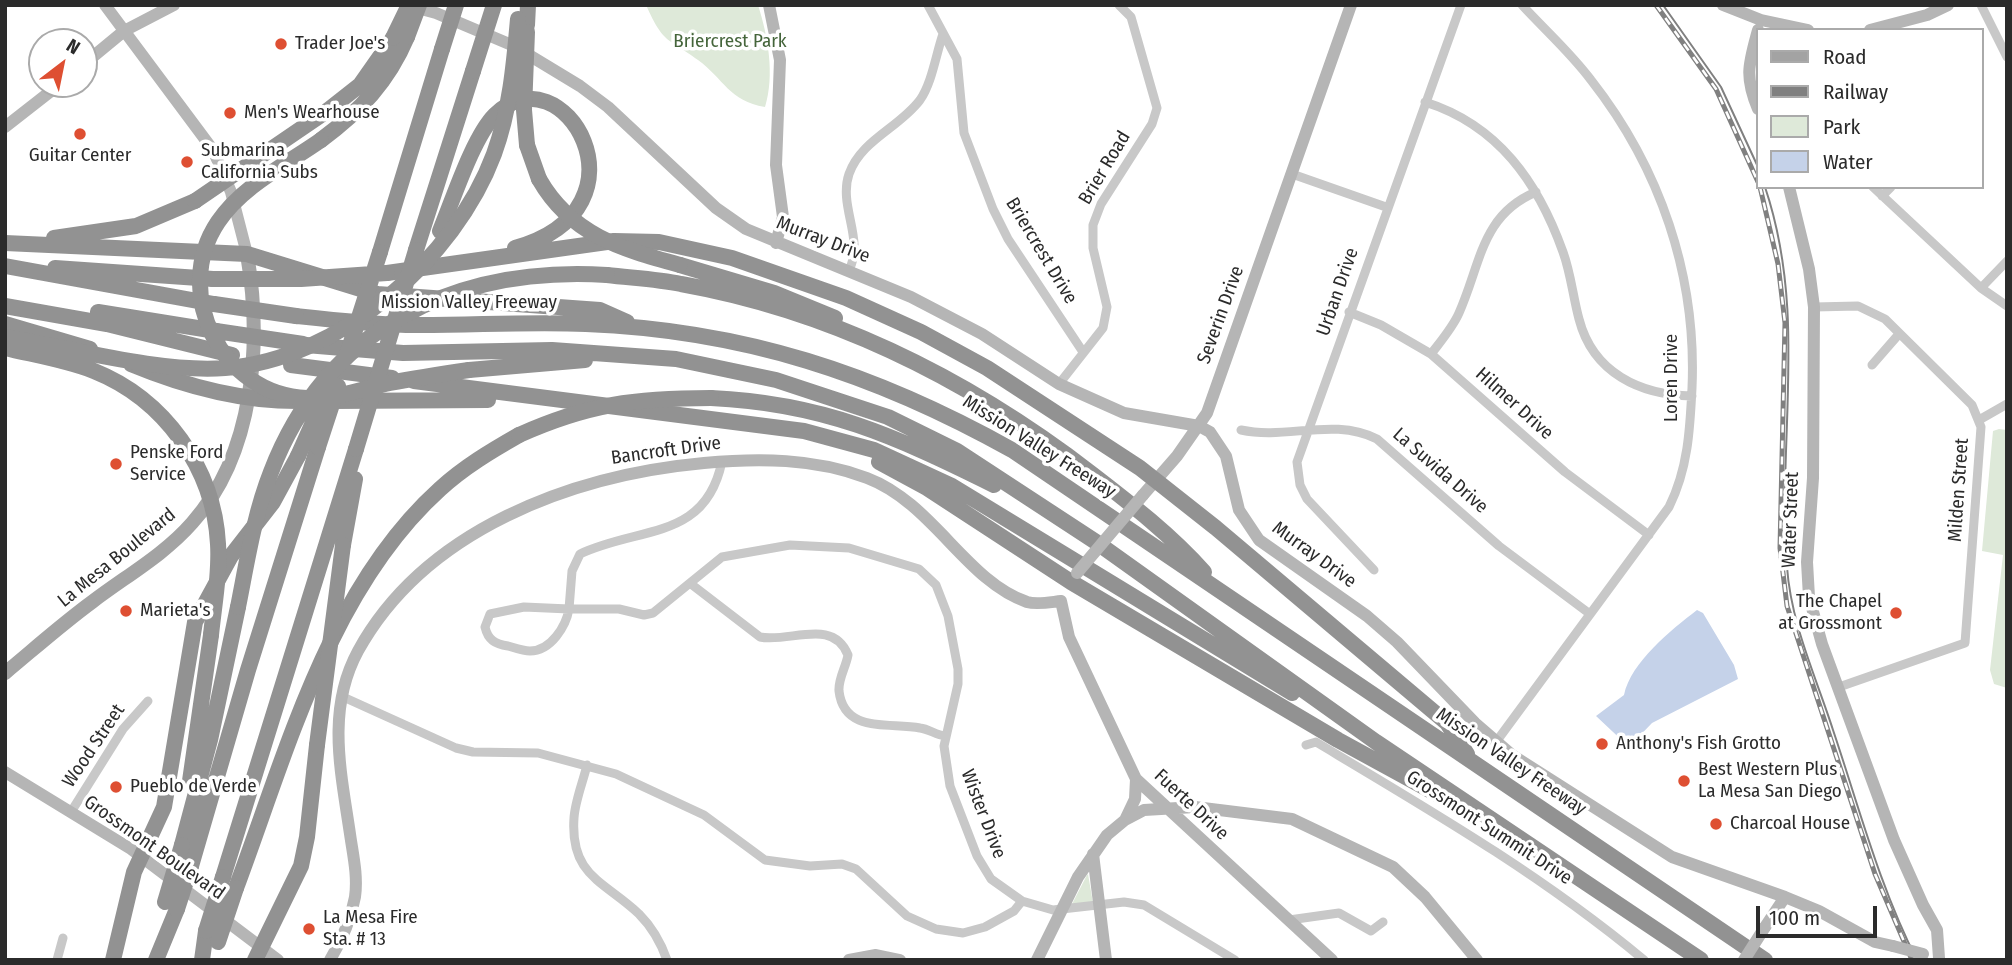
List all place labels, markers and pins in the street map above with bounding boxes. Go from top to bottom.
place label: Trader Joe's [295,33,385,55]
marker: Trader Joe's [273,36,289,52]
place label: Men's Wearhouse [244,102,380,124]
marker: Men's Wearhouse [222,105,238,121]
marker: Guitar Center [72,126,88,142]
place label: Submarina California Subs [201,140,318,184]
place label: Guitar Center [29,145,131,167]
marker: Submarina California Subs [179,154,195,170]
place label: Penske Ford Service [130,442,223,486]
marker: Penske Ford Service [108,456,124,472]
place label: The Chapel at Grossmont [1778,591,1882,635]
place label: Marieta's [140,600,211,622]
marker: Marieta's [118,603,134,619]
marker: The Chapel at Grossmont [1888,605,1904,621]
place label: Anthony's Fish Grotto [1616,733,1781,755]
marker: Anthony's Fish Grotto [1594,736,1610,752]
place label: Best Western Plus La Mesa San Diego [1698,759,1842,803]
marker: Best Western Plus La Mesa San Diego [1676,773,1692,789]
place label: Pueblo de Verde [130,776,257,798]
marker: Pueblo de Verde [108,779,124,795]
place label: Charcoal House [1730,813,1850,835]
marker: Charcoal House [1708,816,1724,832]
place label: La Mesa Fire Sta. # 13 [323,907,418,951]
marker: La Mesa Fire Sta. # 13 [301,921,317,937]

